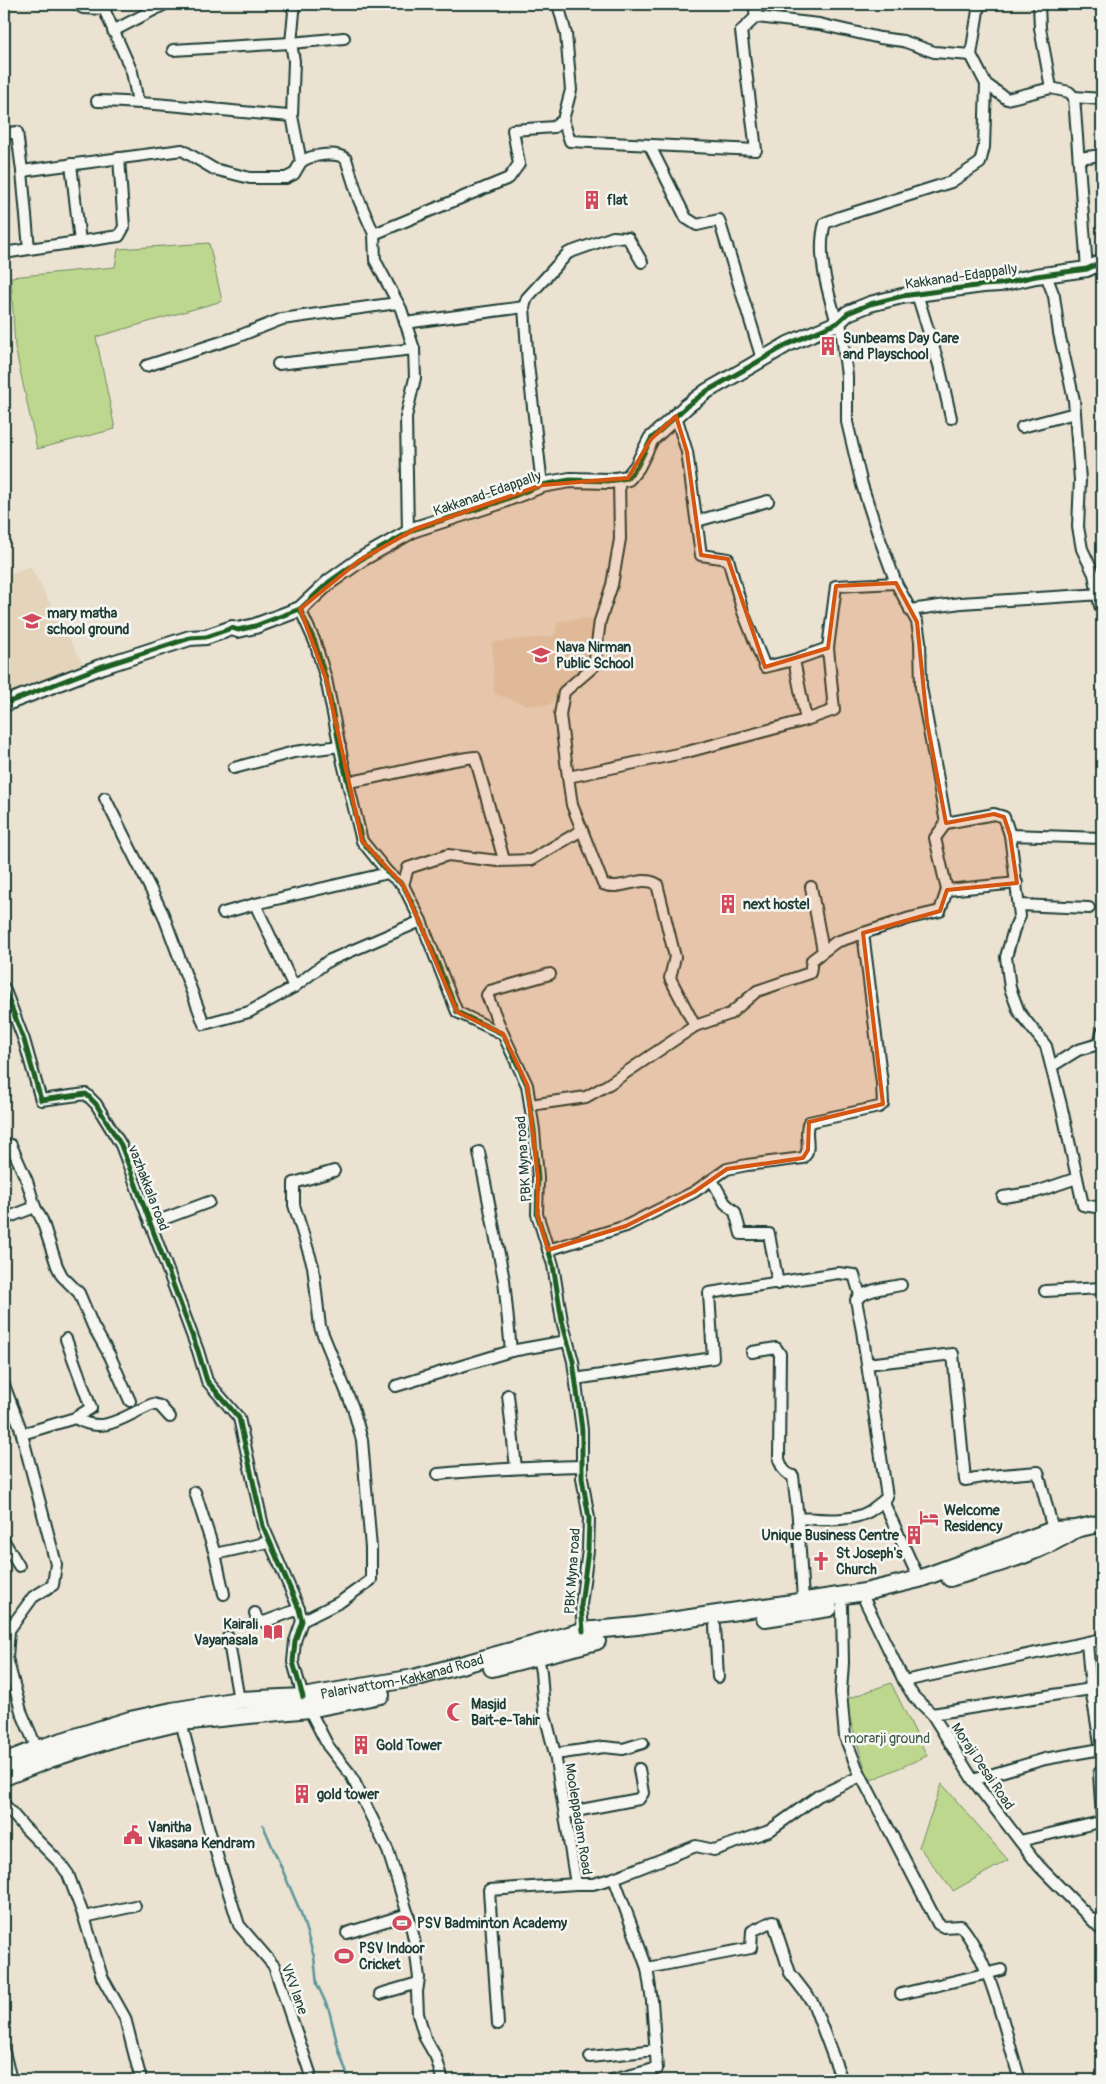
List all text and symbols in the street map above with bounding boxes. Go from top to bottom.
building icon: flat [581,189,603,211]
place label: flat [607,192,628,209]
street label: Kakkanad-Edappally [904,260,1018,293]
place label: Sunbeams Day Care and Playschool [843,330,960,363]
building icon: Sunbeams Day Care and Playschool [817,335,839,357]
street label: Kakkanad-Edappally [431,467,543,520]
place label: mary matha school ground [47,605,130,638]
school or university icon: mary matha school ground [21,610,43,632]
place label: Nava Nirman Public School [556,639,634,672]
school or university icon: Nava Nirman Public School [530,644,552,666]
building icon: next hostel [717,893,739,915]
place label: next hostel [743,896,810,913]
street label: PBK Myna road [512,1115,535,1203]
street label: vazhakkala road [124,1142,173,1233]
place label: Welcome Residency [944,1502,1002,1535]
hotel icon: Welcome Residency [918,1507,940,1529]
building icon: Unique Business Centre [903,1524,925,1546]
street label: PBK Myna road [561,1527,584,1615]
place label: Unique Business Centre [762,1527,900,1544]
place label: St Joseph's Church [836,1545,903,1578]
church icon: St Joseph's Church [810,1550,832,1572]
place label: Kairali Vayanasala [194,1616,259,1649]
library icon: Kairali Vayanasala [262,1621,284,1643]
street label: Palarivattom-Kakkanad Road [319,1651,486,1703]
place label: Masjid Bait-e-Tahir [471,1696,541,1729]
mosque icon: Masjid Bait-e-Tahir [445,1701,467,1723]
street label: Moraji Desai Road [947,1720,1018,1813]
park label: morarji ground [844,1730,930,1747]
building icon: Gold Tower [350,1734,372,1756]
place label: Gold Tower [376,1737,443,1754]
street label: Mooleppadam Road [561,1762,596,1876]
building icon: gold tower [291,1783,313,1805]
place label: gold tower [317,1786,380,1803]
place label: Vanitha Vikasana Kendram [148,1819,255,1852]
public building icon: Vanitha Vikasana Kendram [122,1824,144,1846]
sports icon: PSV Badminton Academy [391,1912,413,1934]
place label: PSV Badminton Academy [417,1915,567,1932]
place label: PSV Indoor Cricket [359,1940,426,1973]
sports icon: PSV Indoor Cricket [333,1945,355,1967]
street label: VKV lane [278,1962,312,2017]

